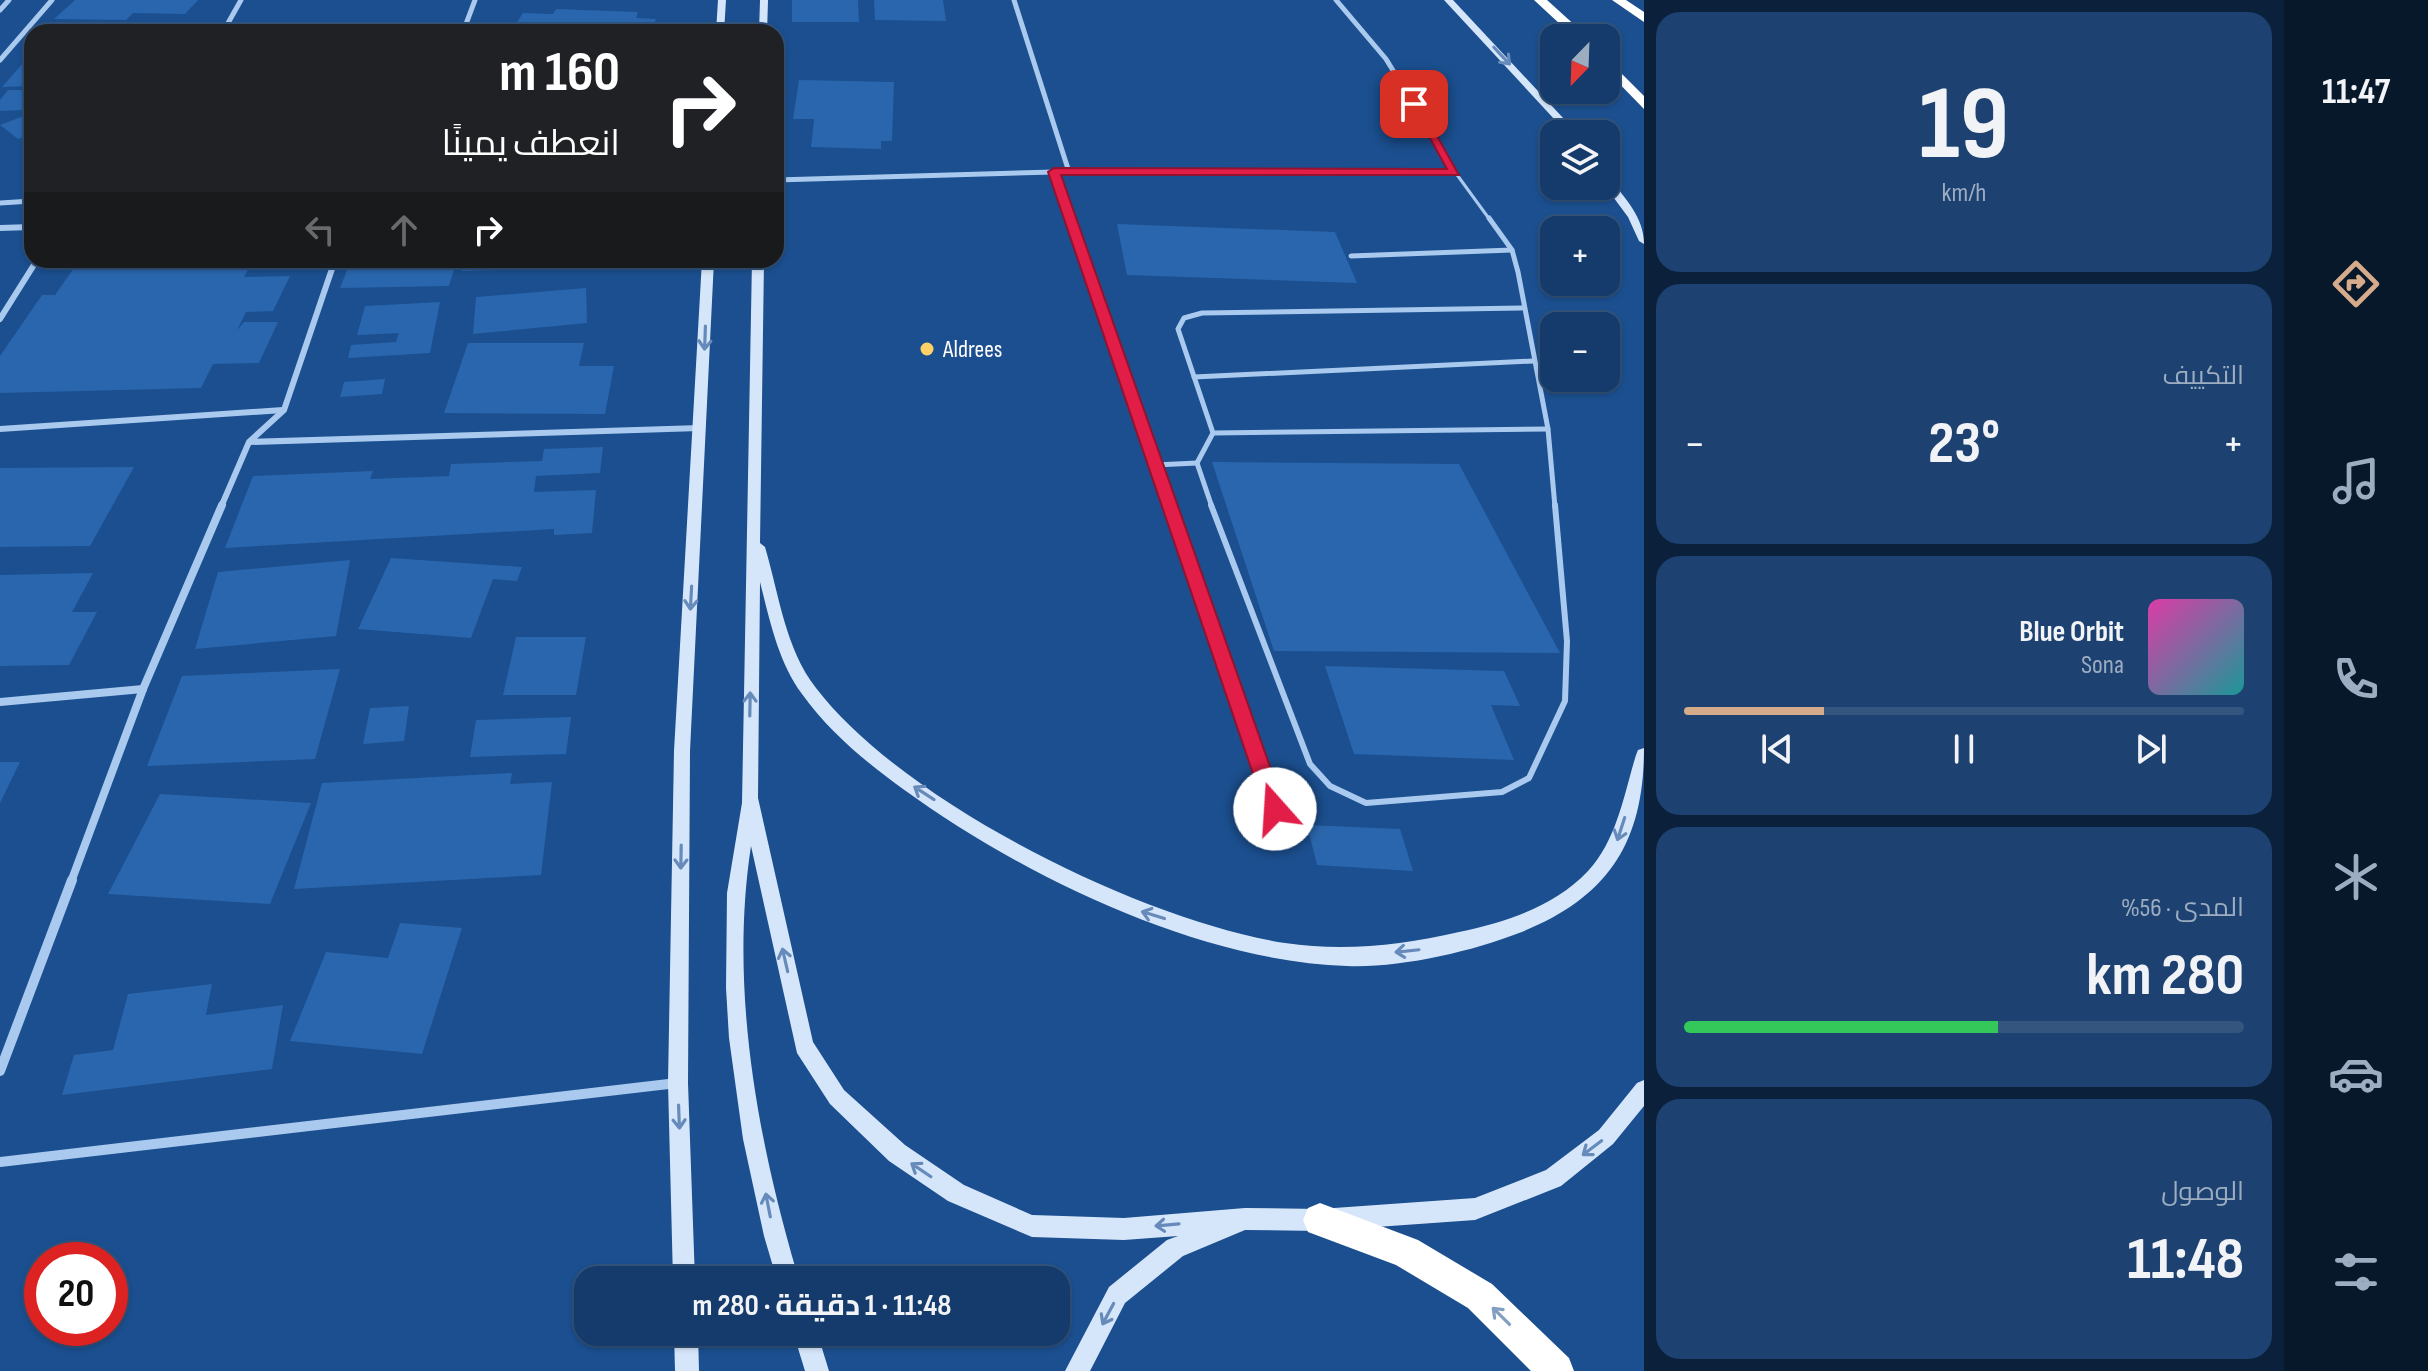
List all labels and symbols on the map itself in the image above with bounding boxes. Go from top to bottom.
north arrow [1540,24,1620,104]
one-way arrow [1493,45,1511,65]
pin [1380,70,1448,138]
one-way arrow [697,324,712,351]
place label: Aldrees [942,335,1002,364]
marker: Aldrees [918,340,936,358]
one-way arrow [684,584,699,611]
one-way arrow [743,691,758,718]
position arrow [1233,767,1317,851]
one-way arrow [913,784,936,800]
one-way arrow [1612,816,1627,841]
one-way arrow [673,843,689,870]
one-way arrow [1141,906,1166,921]
one-way arrow [1394,943,1421,958]
one-way arrow [777,948,792,974]
one-way arrow [671,1103,687,1130]
one-way arrow [1582,1139,1604,1156]
one-way arrow [911,1162,933,1178]
one-way arrow [759,1192,774,1218]
one-way arrow [1154,1218,1181,1233]
speed limit sign: 20 [24,1242,128,1346]
one-way arrow [1099,1301,1115,1325]
one-way arrow [1492,1307,1511,1326]

